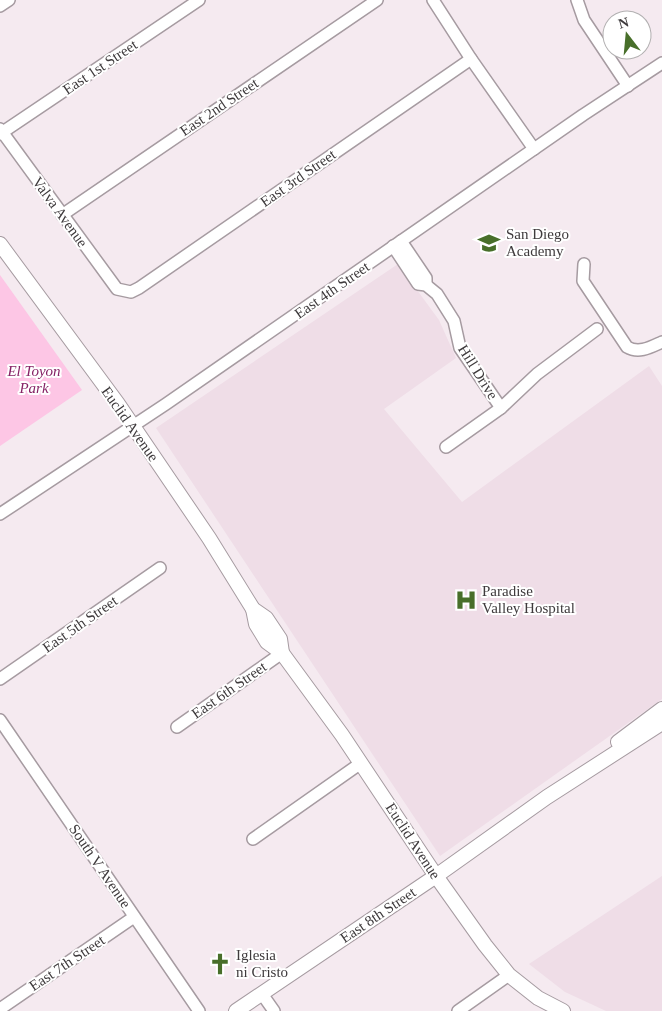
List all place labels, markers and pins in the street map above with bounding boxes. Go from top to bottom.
place label: San Diego Academy [506,226,569,259]
school or university icon: San Diego Academy [476,230,502,256]
place label: Paradise Valley Hospital [482,583,575,616]
hospital icon: Paradise Valley Hospital [453,587,479,613]
place label: Iglesia ni Cristo [236,947,288,980]
church icon: Iglesia ni Cristo [207,951,233,977]

